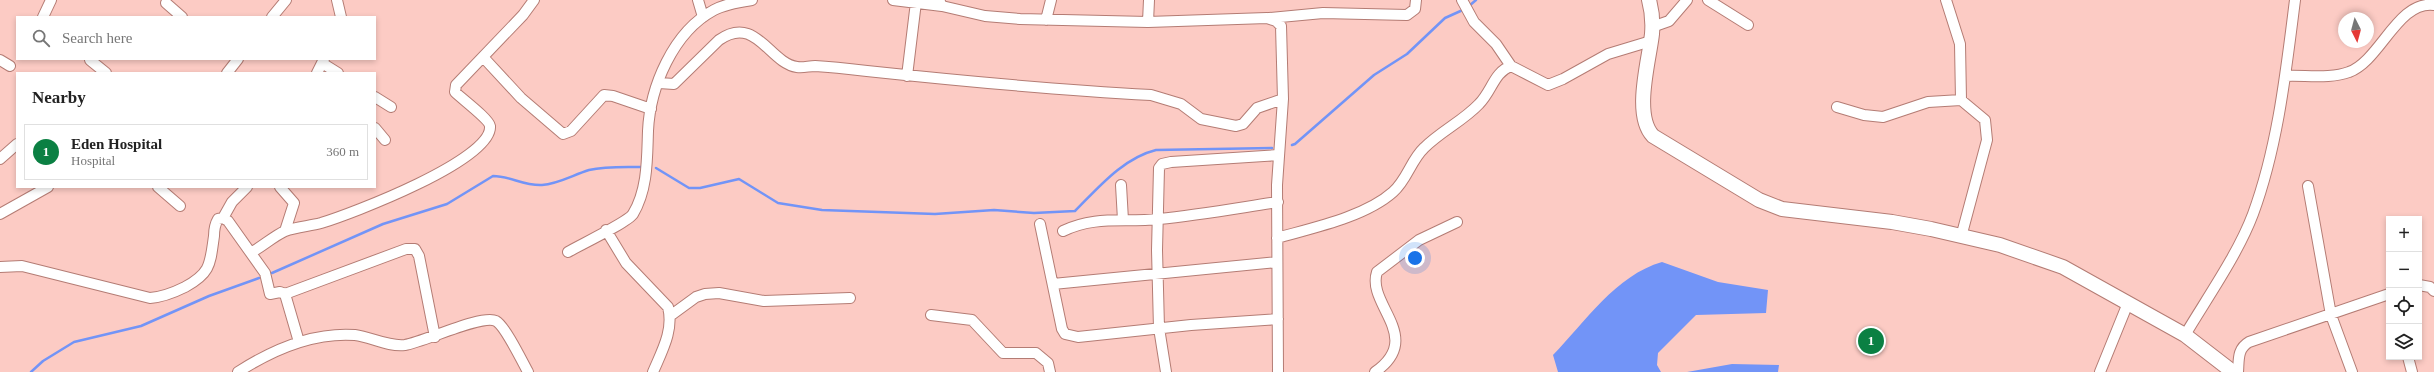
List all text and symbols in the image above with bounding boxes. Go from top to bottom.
north arrow [2338,12,2374,48]
search box [16,16,376,60]
icon: search [30,27,52,49]
text: Search here [62,30,132,46]
text: Nearby [32,88,86,107]
text: Eden Hospital [71,136,162,152]
text: 1 [43,144,49,159]
text: 360 m [326,144,359,159]
text: Hospital [71,153,115,168]
map controls [2386,216,2422,360]
button: + [2386,216,2422,252]
your location [1405,248,1425,268]
button: − [2386,252,2422,288]
button: locate [2386,288,2422,324]
button: layers [2386,324,2422,360]
pin: 1 [1858,326,1884,356]

